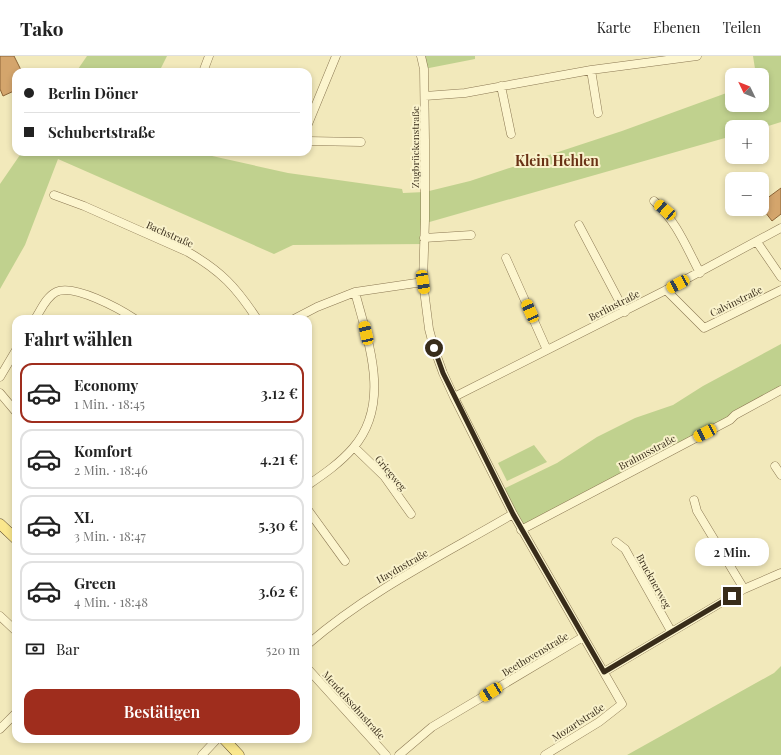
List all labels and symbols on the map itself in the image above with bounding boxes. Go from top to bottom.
north arrow [725,68,769,112]
street label: Zugbrückenstraße [408,106,422,188]
district label: Klein Hehlen [515,151,599,170]
car [652,198,678,222]
street label: Bachstraße [144,217,196,251]
car [415,269,431,295]
car [665,273,691,295]
street label: Calvinstraße [707,282,765,320]
street label: Berlinstraße [586,286,642,324]
car [520,298,540,324]
car [357,320,375,346]
route start [425,339,443,357]
car [692,422,718,444]
street label: Brahmsstraße [616,431,678,473]
street label: Griegweg [372,452,411,494]
callout: 2 Min. [695,538,769,566]
street label: Haydnstraße [374,546,430,586]
street label: Brucknerweg [633,551,675,611]
route end [723,587,741,605]
street label: Beethovenstraße [499,629,571,679]
street label: Mendelssohnstraße [319,668,389,742]
car [478,681,504,703]
street label: Mozartstraße [549,700,607,744]

